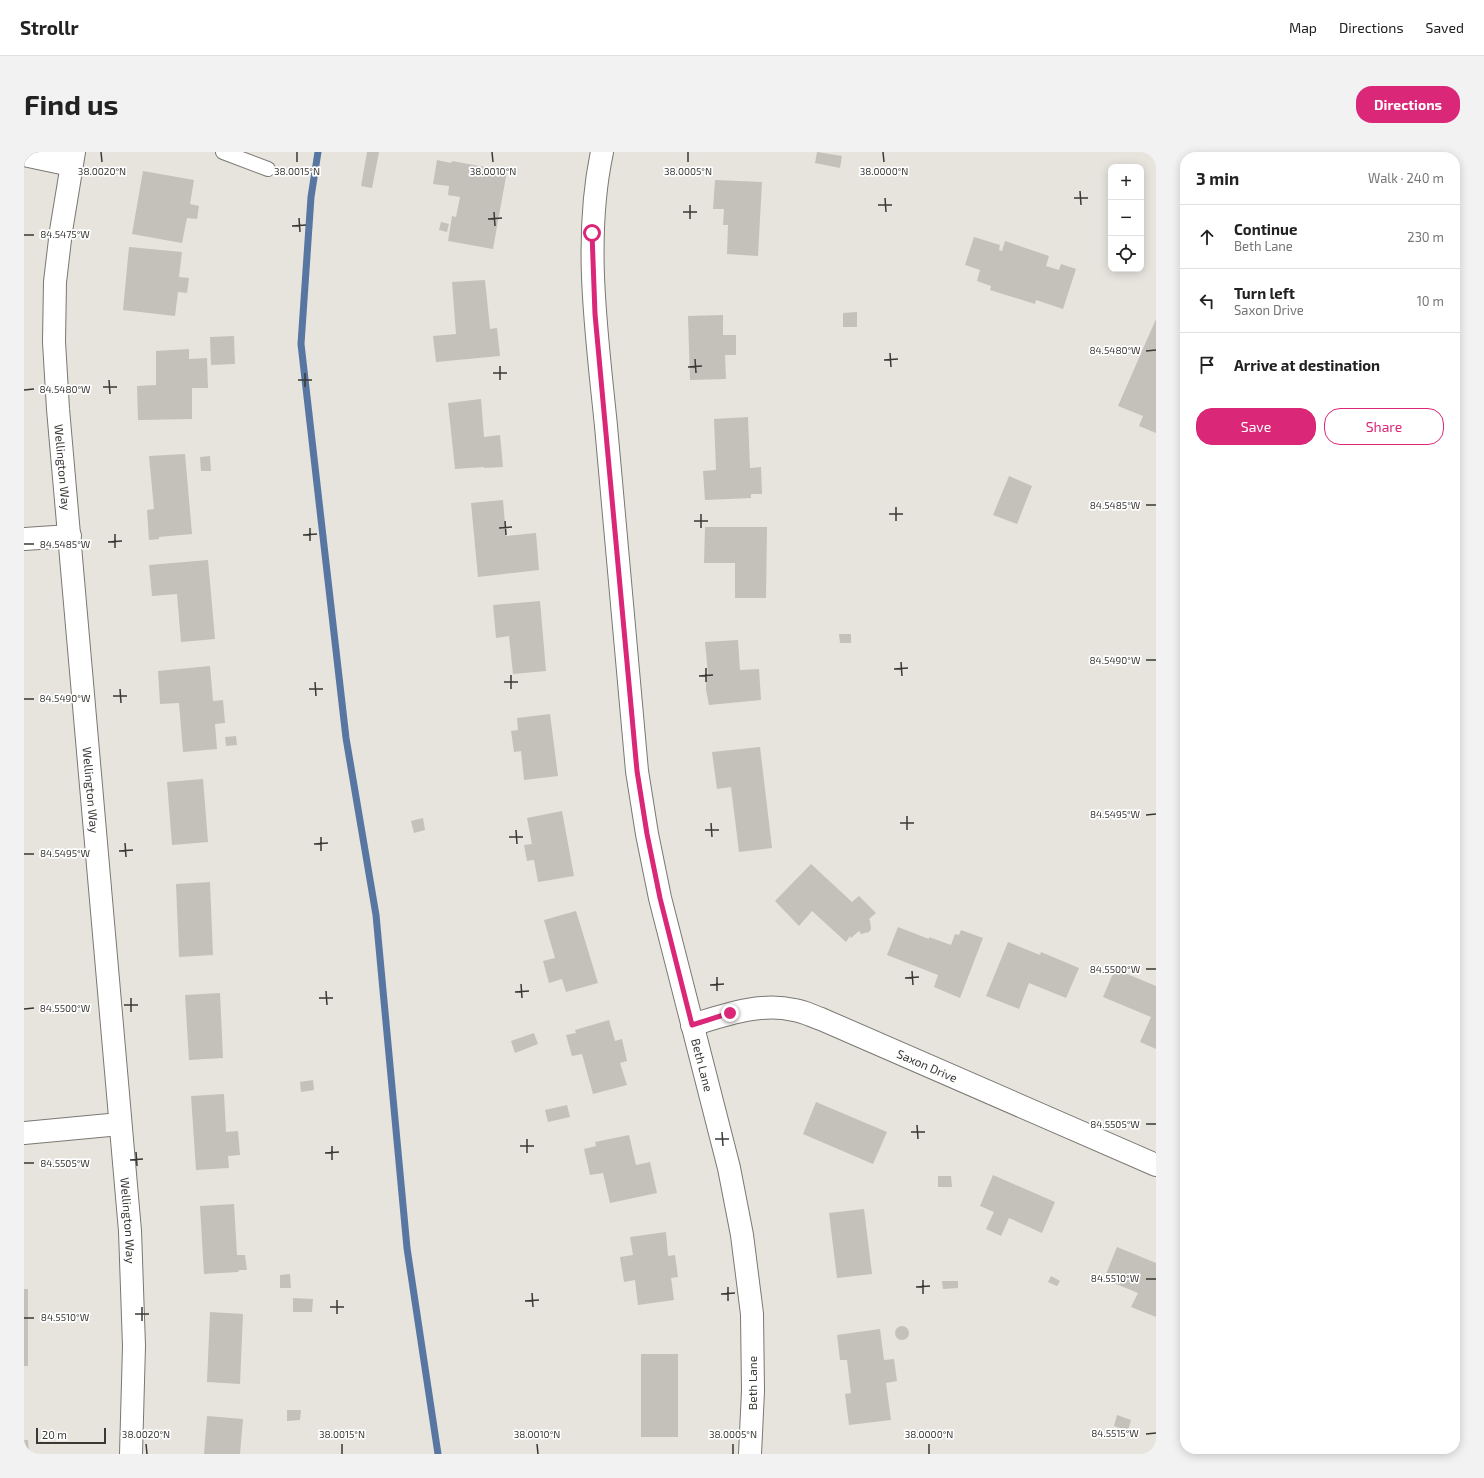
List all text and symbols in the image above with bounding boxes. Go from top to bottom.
text: Strollr [20,16,79,39]
text: Map [1289,19,1317,36]
text: Directions [1339,19,1404,36]
text: Saved [1426,19,1464,36]
button: Directions [1356,86,1460,123]
text: Find us [24,87,118,121]
map controls [1108,164,1144,272]
button: + [1108,164,1144,200]
text: 38.0020°N [78,165,126,177]
text: 38.0015°N [274,165,320,177]
text: 38.0010°N [470,165,516,177]
text: 38.0005°N [664,165,712,177]
text: 38.0000°N [860,165,908,177]
text: 3 min [1196,168,1239,188]
text: Walk · 240 m [1368,170,1444,186]
button: − [1108,200,1144,236]
text: Continue [1234,220,1297,238]
route start [583,224,601,242]
icon: ahead [1196,226,1218,248]
text: 84.5475°W [40,228,90,240]
text: 230 m [1407,229,1444,245]
button: locate [1108,236,1144,272]
text: Beth Lane [1234,238,1293,254]
text: Turn left [1234,284,1295,302]
icon: left [1196,290,1218,312]
text: 10 m [1417,293,1444,309]
text: Saxon Drive [1234,302,1304,318]
text: 84.5480°W [1089,344,1141,356]
icon: arrive [1196,354,1218,376]
text: Arrive at destination [1234,356,1380,374]
text: 84.5480°W [39,383,91,395]
button: Save [1196,408,1316,445]
button: Share [1324,408,1444,445]
street label: Wellington Way [52,424,74,512]
text: 84.5485°W [1090,499,1141,511]
text: 84.5485°W [40,538,91,550]
text: 84.5490°W [1090,654,1141,666]
text: 84.5490°W [40,692,91,704]
street label: Wellington Way [81,746,102,834]
text: 84.5495°W [1090,808,1141,820]
text: 84.5495°W [40,847,91,859]
text: 84.5500°W [1090,963,1141,975]
text: 84.5500°W [40,1002,91,1014]
route end [721,1004,739,1022]
street label: Beth Lane [689,1037,716,1093]
street label: Saxon Drive [895,1046,960,1085]
text: 84.5505°W [1090,1118,1140,1130]
text: 84.5505°W [40,1157,90,1169]
street label: Wellington Way [118,1177,138,1264]
text: 84.5510°W [1091,1272,1140,1284]
text: 84.5510°W [41,1311,90,1323]
street label: Beth Lane [745,1356,759,1410]
scale bar [36,1426,106,1445]
text: 84.5515°W [1091,1427,1139,1439]
text: 20 m [42,1428,67,1441]
text: 38.0020°N [122,1428,170,1440]
text: 38.0015°N [319,1428,365,1440]
text: 38.0010°N [514,1428,560,1440]
text: 38.0005°N [709,1428,757,1440]
text: 38.0000°N [905,1428,953,1440]

